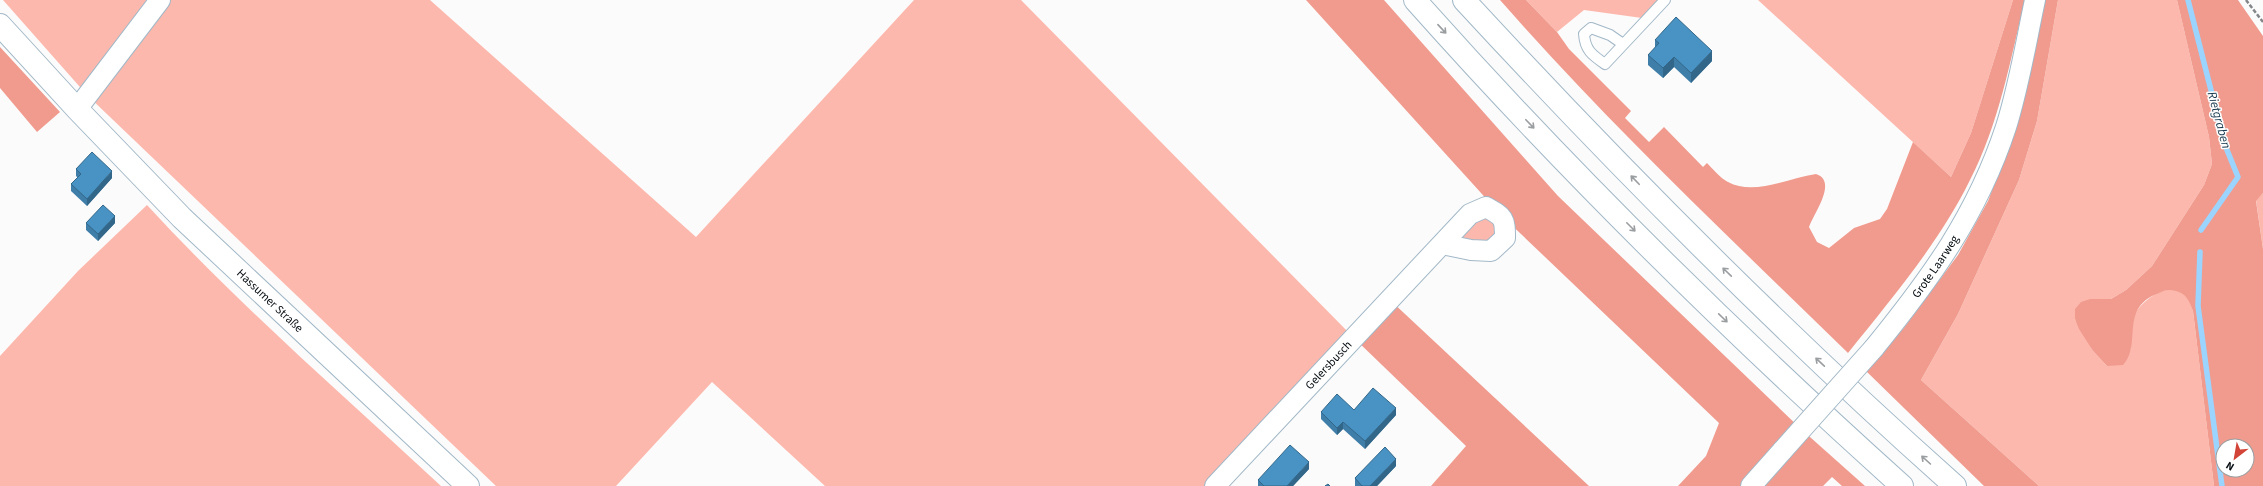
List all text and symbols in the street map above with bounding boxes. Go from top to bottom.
one-way arrow [1437,24,1446,34]
water label: Rietgraben [2203,89,2235,151]
one-way arrow [1525,119,1535,129]
one-way arrow [1630,175,1639,185]
one-way arrow [1626,222,1636,232]
street label: Grote Laarweg [1908,232,1963,301]
street label: Hassumer Straße [233,265,307,336]
one-way arrow [1722,267,1732,277]
one-way arrow [1718,313,1728,323]
street label: Gelersbusch [1301,337,1356,393]
one-way arrow [1815,357,1825,367]
north arrow [2215,438,2255,478]
one-way arrow [1921,455,1931,465]
text: N [2223,458,2237,474]

